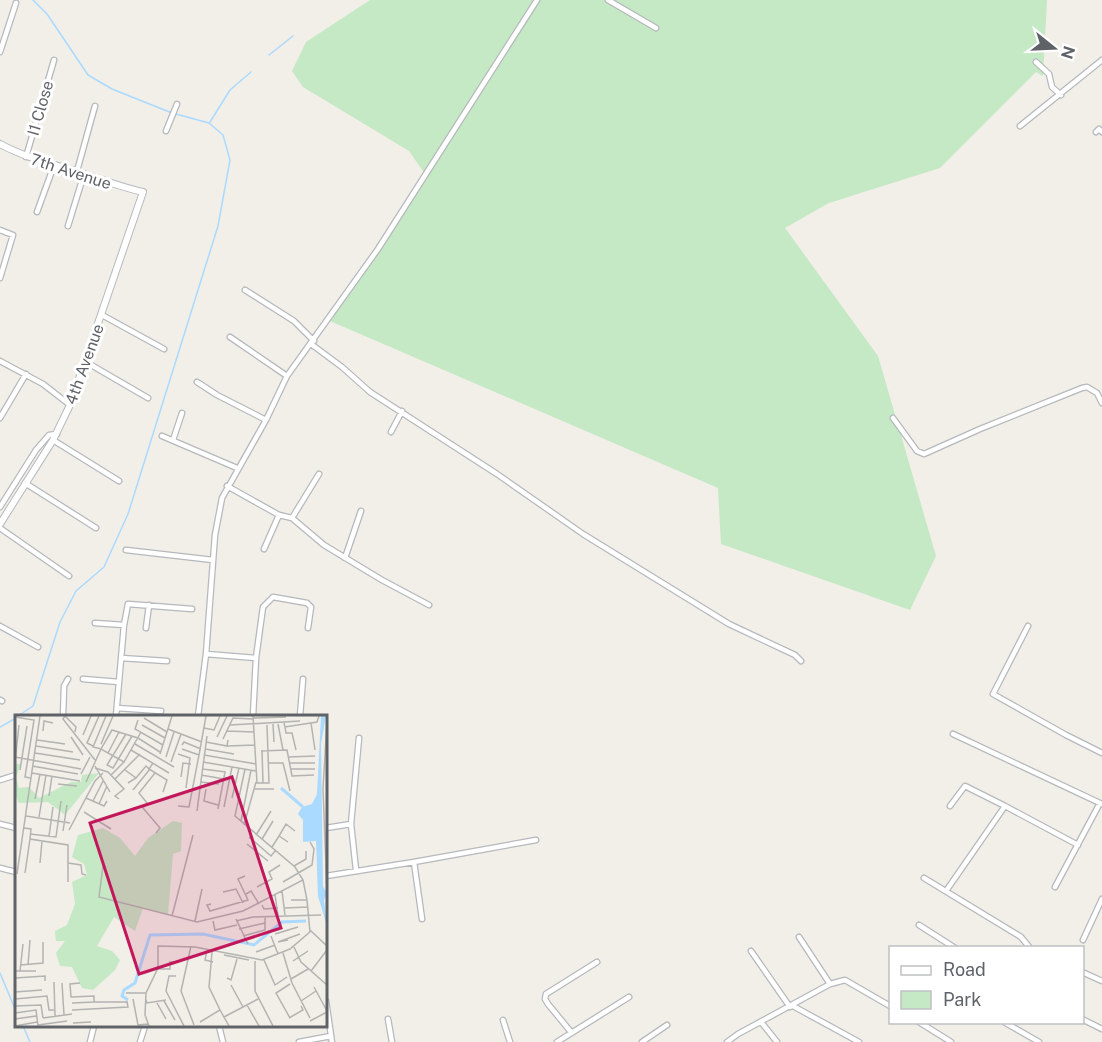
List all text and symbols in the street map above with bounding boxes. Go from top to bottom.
north arrow [1024,18,1084,78]
text: N [1057,44,1079,61]
street label: I1 Close [24,78,57,138]
street label: 7th Avenue [28,149,114,193]
street label: 4th Avenue [61,321,108,407]
inset map [15,715,327,1027]
legend [889,946,1084,1024]
text: Road [943,959,986,980]
text: Park [943,989,981,1010]

